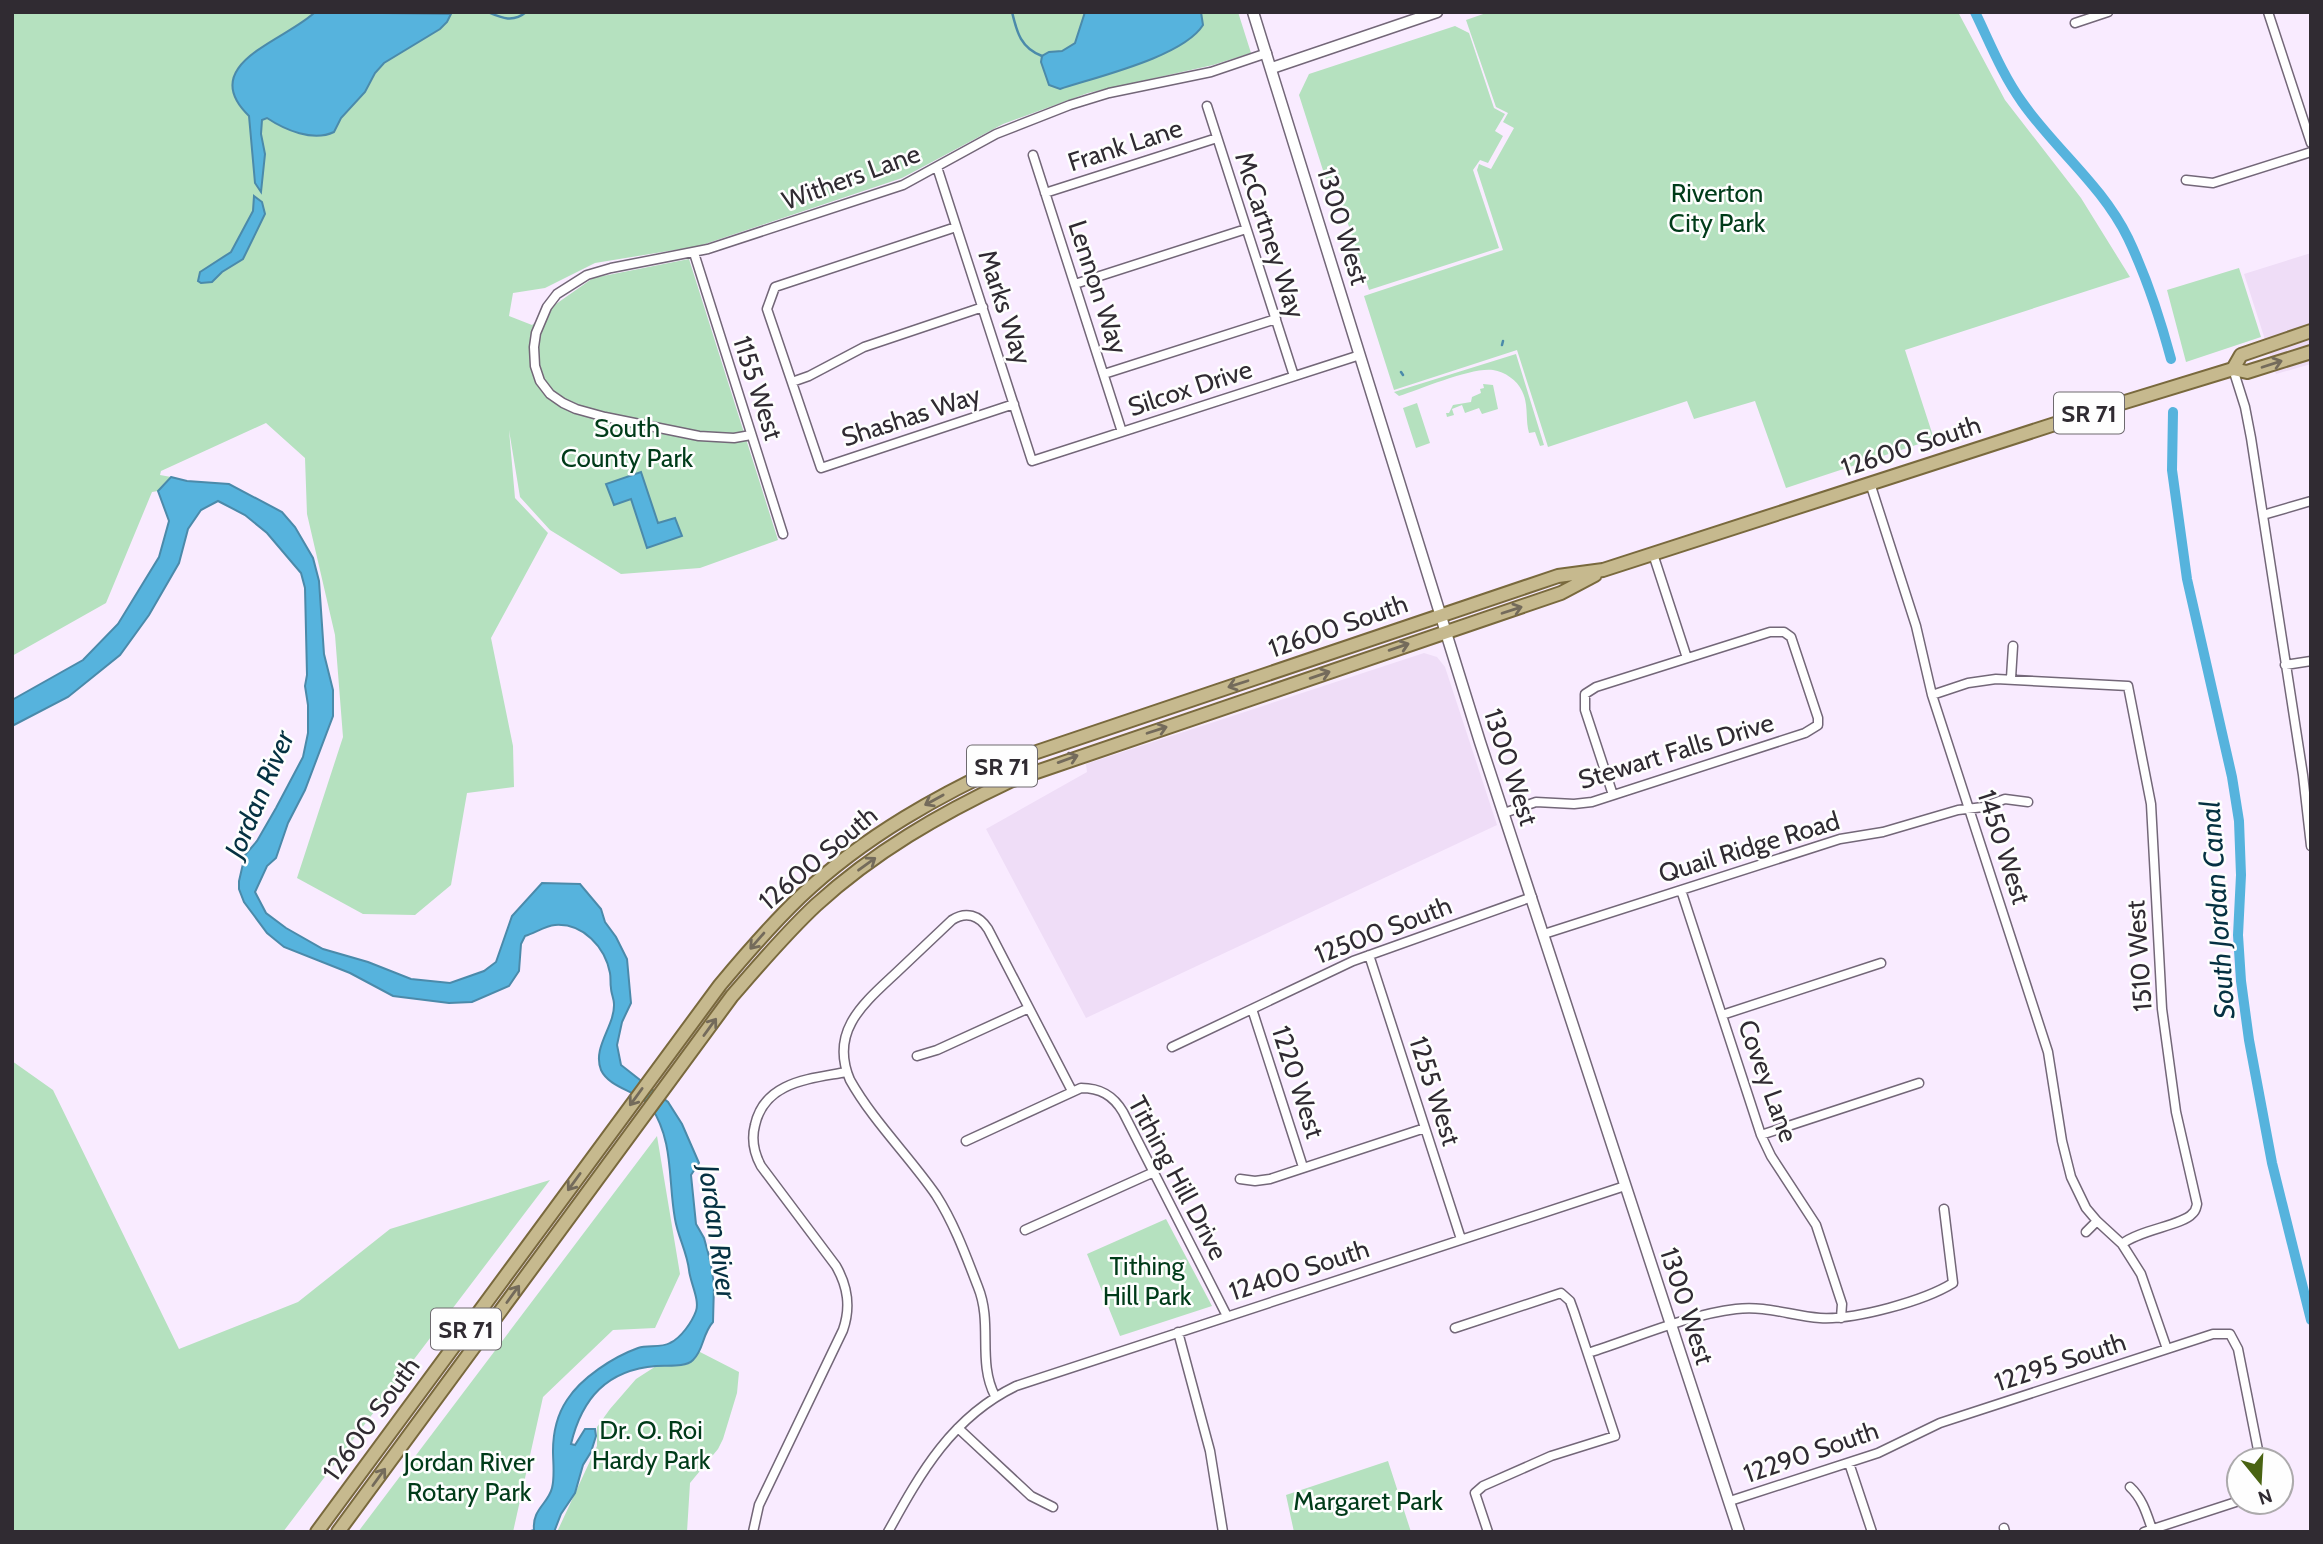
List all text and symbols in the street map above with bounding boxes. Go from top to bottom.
street label: Frank Lane [1064,112,1186,178]
street label: Withers Lane [778,137,924,217]
street label: McCartney Way [1228,148,1312,322]
street label: 1300 West [1310,163,1376,289]
park label: Riverton City Park [1669,177,1766,239]
street label: Lennon Way [1061,216,1135,358]
street label: Marks Way [971,246,1039,368]
street label: 1155 West [726,332,790,444]
street label: Silcox Drive [1124,353,1256,423]
one-way arrow [2261,357,2283,370]
street label: Shashas Way [837,379,985,453]
road number: SR 71 [2054,392,2124,434]
street label: 12600 South [1837,408,1985,484]
park label: South County Park [561,412,694,474]
street label: 12600 South [1264,587,1412,665]
one-way arrow [1500,602,1522,615]
one-way arrow [1388,640,1410,652]
one-way arrow [1309,668,1331,681]
one-way arrow [1227,678,1249,691]
street label: 1300 West [1477,704,1545,830]
street label: Stewart Falls Drive [1574,706,1778,796]
one-way arrow [1146,722,1168,735]
water label: Jordan River [216,724,302,866]
road number: SR 71 [967,746,1037,786]
one-way arrow [1056,752,1078,765]
street label: 1450 West [1971,786,2038,908]
one-way arrow [925,793,945,807]
street label: 12600 South [752,799,884,917]
water label: South Jordan Canal [2192,800,2242,1020]
street label: Quail Ridge Road [1655,804,1843,890]
one-way arrow [857,857,876,871]
street label: 12500 South [1310,889,1456,971]
street label: 1510 West [2119,899,2159,1013]
one-way arrow [749,932,765,950]
street label: Covey Lane [1731,1015,1805,1147]
one-way arrow [702,1018,717,1037]
street label: 1220 West [1265,1022,1331,1142]
street label: 1255 West [1402,1033,1468,1150]
one-way arrow [629,1087,643,1106]
street label: Tithing Hill Drive [1121,1091,1235,1265]
water label: Jordan River [691,1160,744,1303]
one-way arrow [567,1172,582,1191]
street label: 12400 South [1225,1232,1373,1308]
street label: 1300 West [1653,1243,1721,1369]
park label: Tithing Hill Park [1103,1250,1192,1312]
one-way arrow [506,1285,521,1303]
road number: SR 71 [431,1308,501,1350]
street label: 12295 South [1990,1326,2130,1398]
street label: 12600 South [315,1351,427,1487]
park label: Dr. O. Roi Hardy Park [592,1414,711,1476]
street label: 12290 South [1739,1414,1883,1490]
park label: Jordan River Rotary Park [403,1446,535,1508]
north arrow [2225,1446,2295,1516]
one-way arrow [371,1468,386,1487]
text: N [2255,1484,2275,1510]
park label: Margaret Park [1293,1485,1443,1517]

